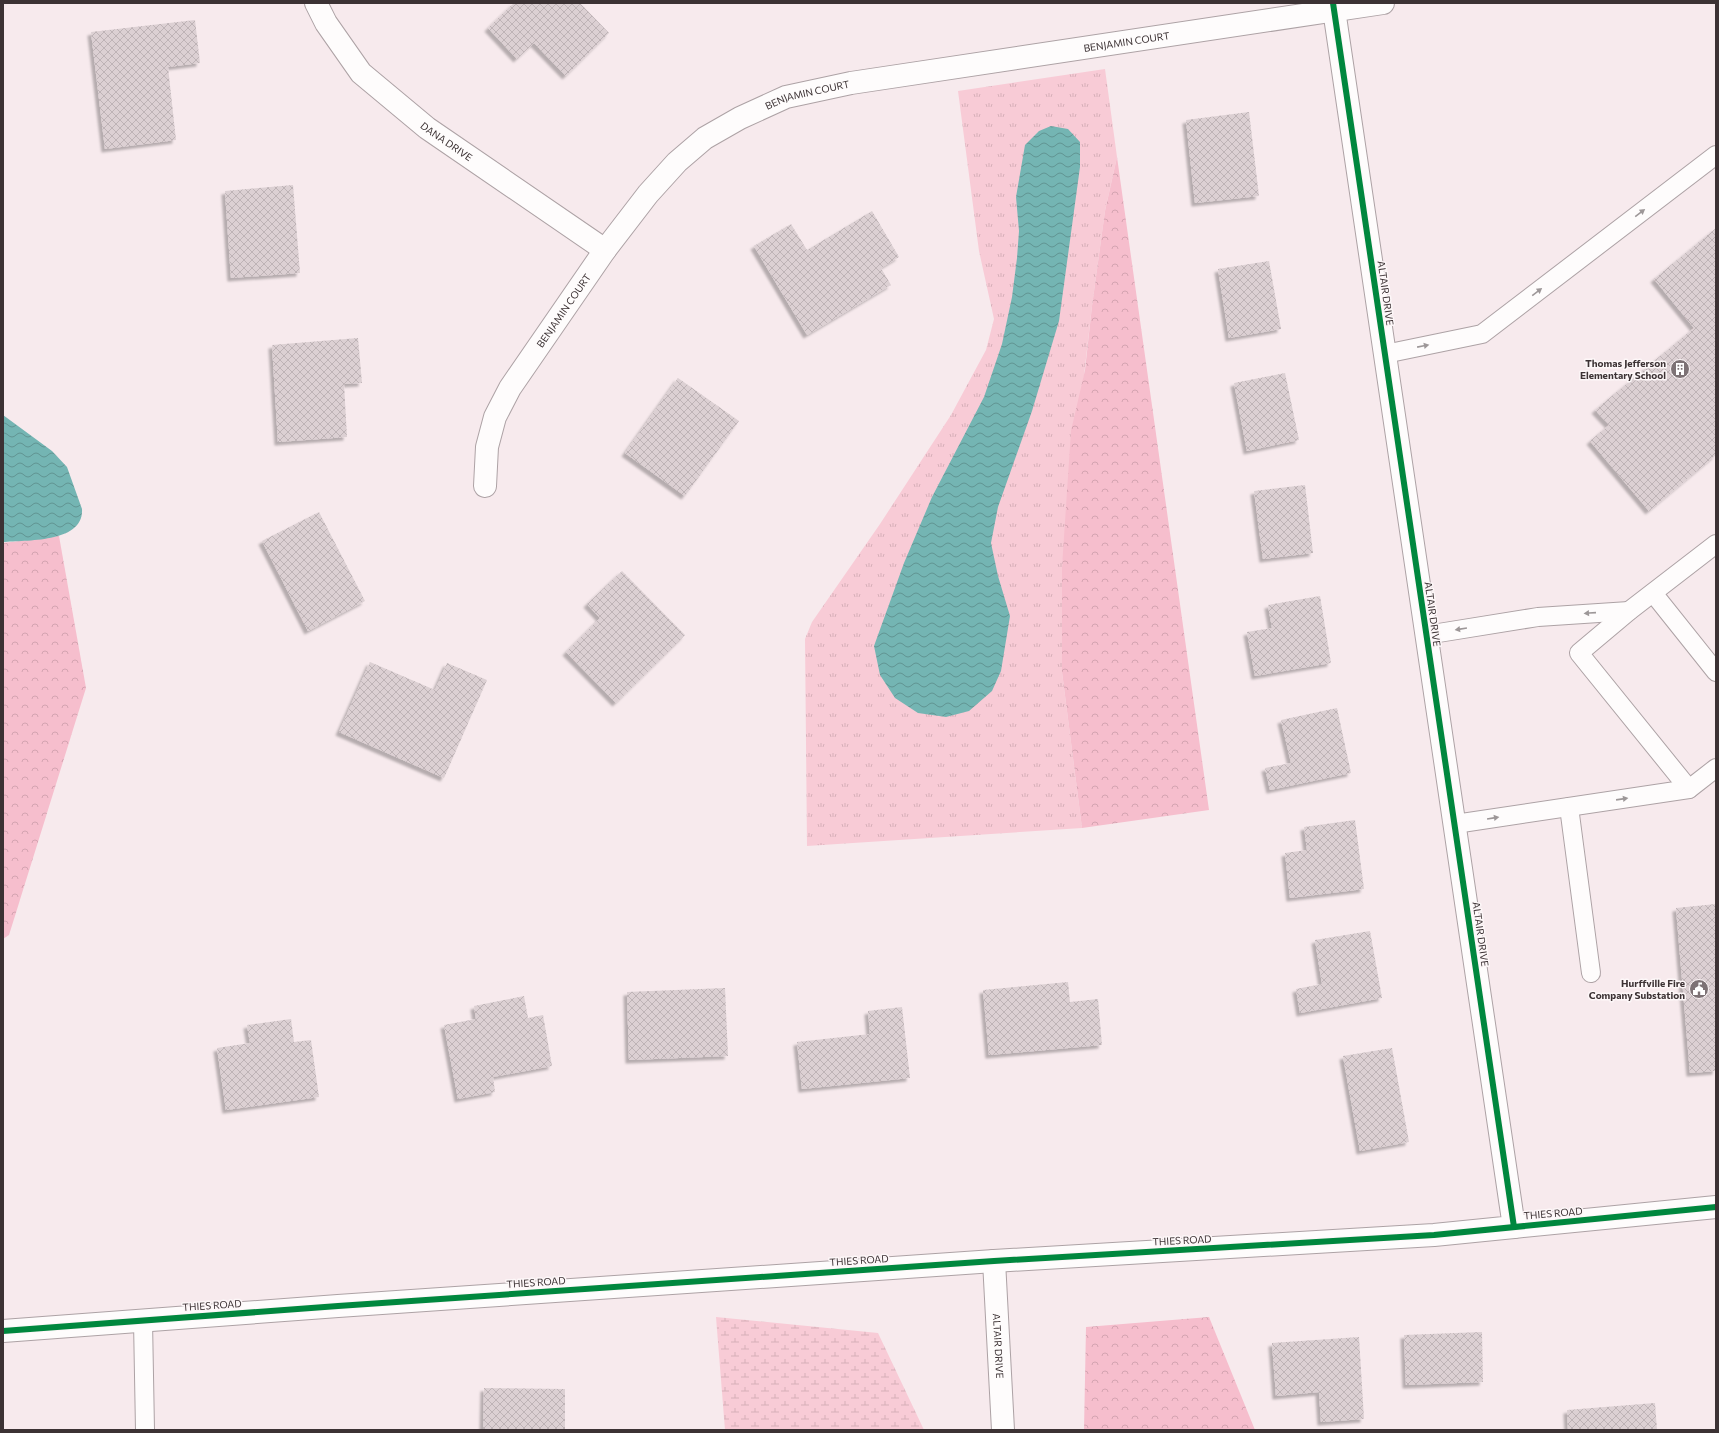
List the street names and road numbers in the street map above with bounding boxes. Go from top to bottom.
street label: BENJAMIN COURT [1083,29,1171,54]
street label: BENJAMIN COURT [763,77,851,112]
street label: DANA DRIVE [418,119,475,163]
street label: ALTAIR DRIVE [1376,260,1396,326]
street label: BENJAMIN COURT [534,271,593,350]
street label: ALTAIR DRIVE [1423,581,1443,647]
street label: ALTAIR DRIVE [1471,901,1491,967]
street label: THIES ROAD [1523,1204,1583,1222]
street label: THIES ROAD [1152,1232,1212,1248]
street label: THIES ROAD [829,1252,889,1268]
street label: THIES ROAD [506,1274,566,1290]
street label: THIES ROAD [182,1297,242,1313]
street label: ALTAIR DRIVE [991,1313,1006,1379]

